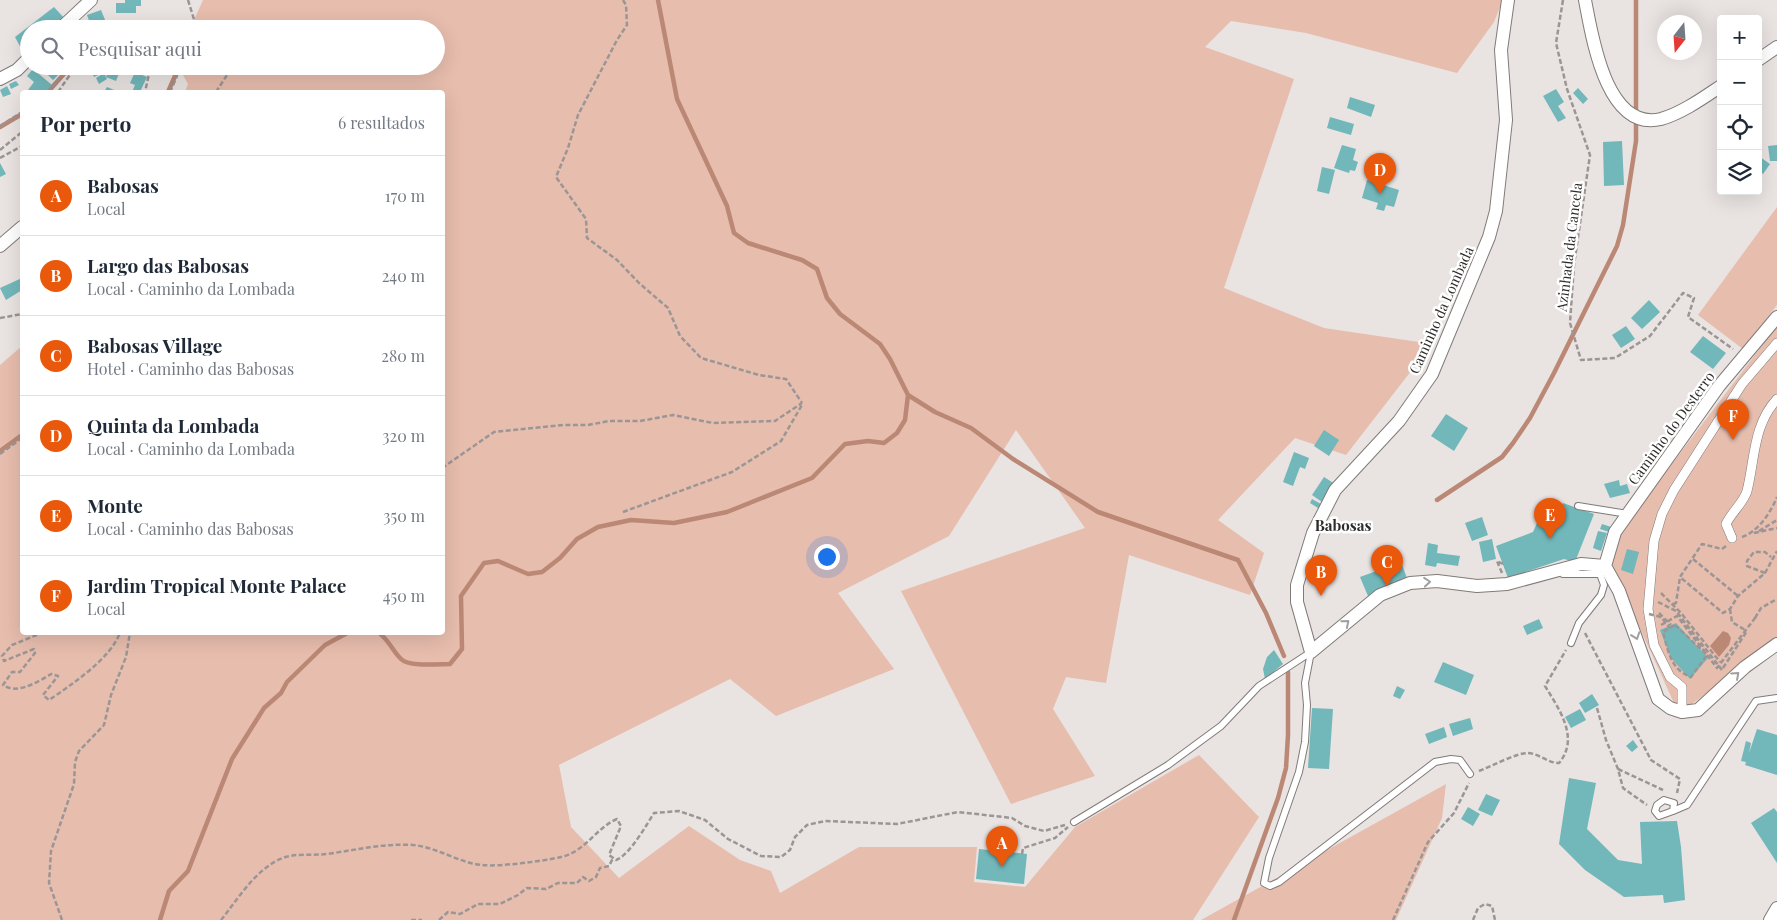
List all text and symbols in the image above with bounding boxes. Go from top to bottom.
north arrow [1657,15,1702,60]
map controls [1717,15,1762,195]
button: + [1717,15,1762,60]
search box [20,20,445,75]
icon: search [38,34,66,62]
text: Pesquisar aqui [78,35,202,61]
button: − [1717,60,1762,105]
button: locate [1717,105,1762,150]
text: Por perto [40,109,131,137]
text: 6 resultados [338,112,425,133]
button: layers [1717,150,1762,195]
pin: D [1364,153,1396,194]
text: Babosas [87,172,159,198]
street label: Azinhada da Cancela [1552,181,1586,314]
text: A [51,185,61,206]
text: 170 m [385,185,425,206]
text: Local [87,198,126,219]
street label: Caminho da Lombada [1404,243,1478,377]
text: Largo das Babosas [87,252,249,278]
text: B [51,265,61,286]
text: 240 m [382,265,425,286]
text: Local · Caminho da Lombada [87,278,295,299]
text: Babosas Village [87,332,222,358]
text: C [50,345,62,366]
text: 280 m [381,345,425,366]
text: Hotel · Caminho das Babosas [87,358,294,379]
street label: Caminho do Desterro [1623,367,1719,488]
pin: F [1717,399,1749,440]
text: Quinta da Lombada [87,412,259,438]
text: D [50,425,62,446]
text: 320 m [382,425,425,446]
text: Local · Caminho da Lombada [87,438,295,459]
text: Monte [87,492,143,518]
pin: E [1534,498,1566,539]
text: E [51,505,61,526]
text: 350 m [383,505,425,526]
district label: Babosas [1315,515,1371,535]
text: Local · Caminho das Babosas [87,518,294,539]
your location [814,544,840,570]
pin: C [1371,545,1403,586]
pin: B [1305,555,1337,596]
text: Jardim Tropical Monte Palace [87,572,346,598]
one-way arrow [1423,577,1431,588]
text: F [51,585,61,606]
text: 450 m [383,585,425,606]
text: Local [87,598,126,619]
one-way arrow [1340,621,1349,629]
one-way arrow [1630,632,1640,640]
one-way arrow [1731,672,1740,681]
pin: A [986,826,1018,867]

